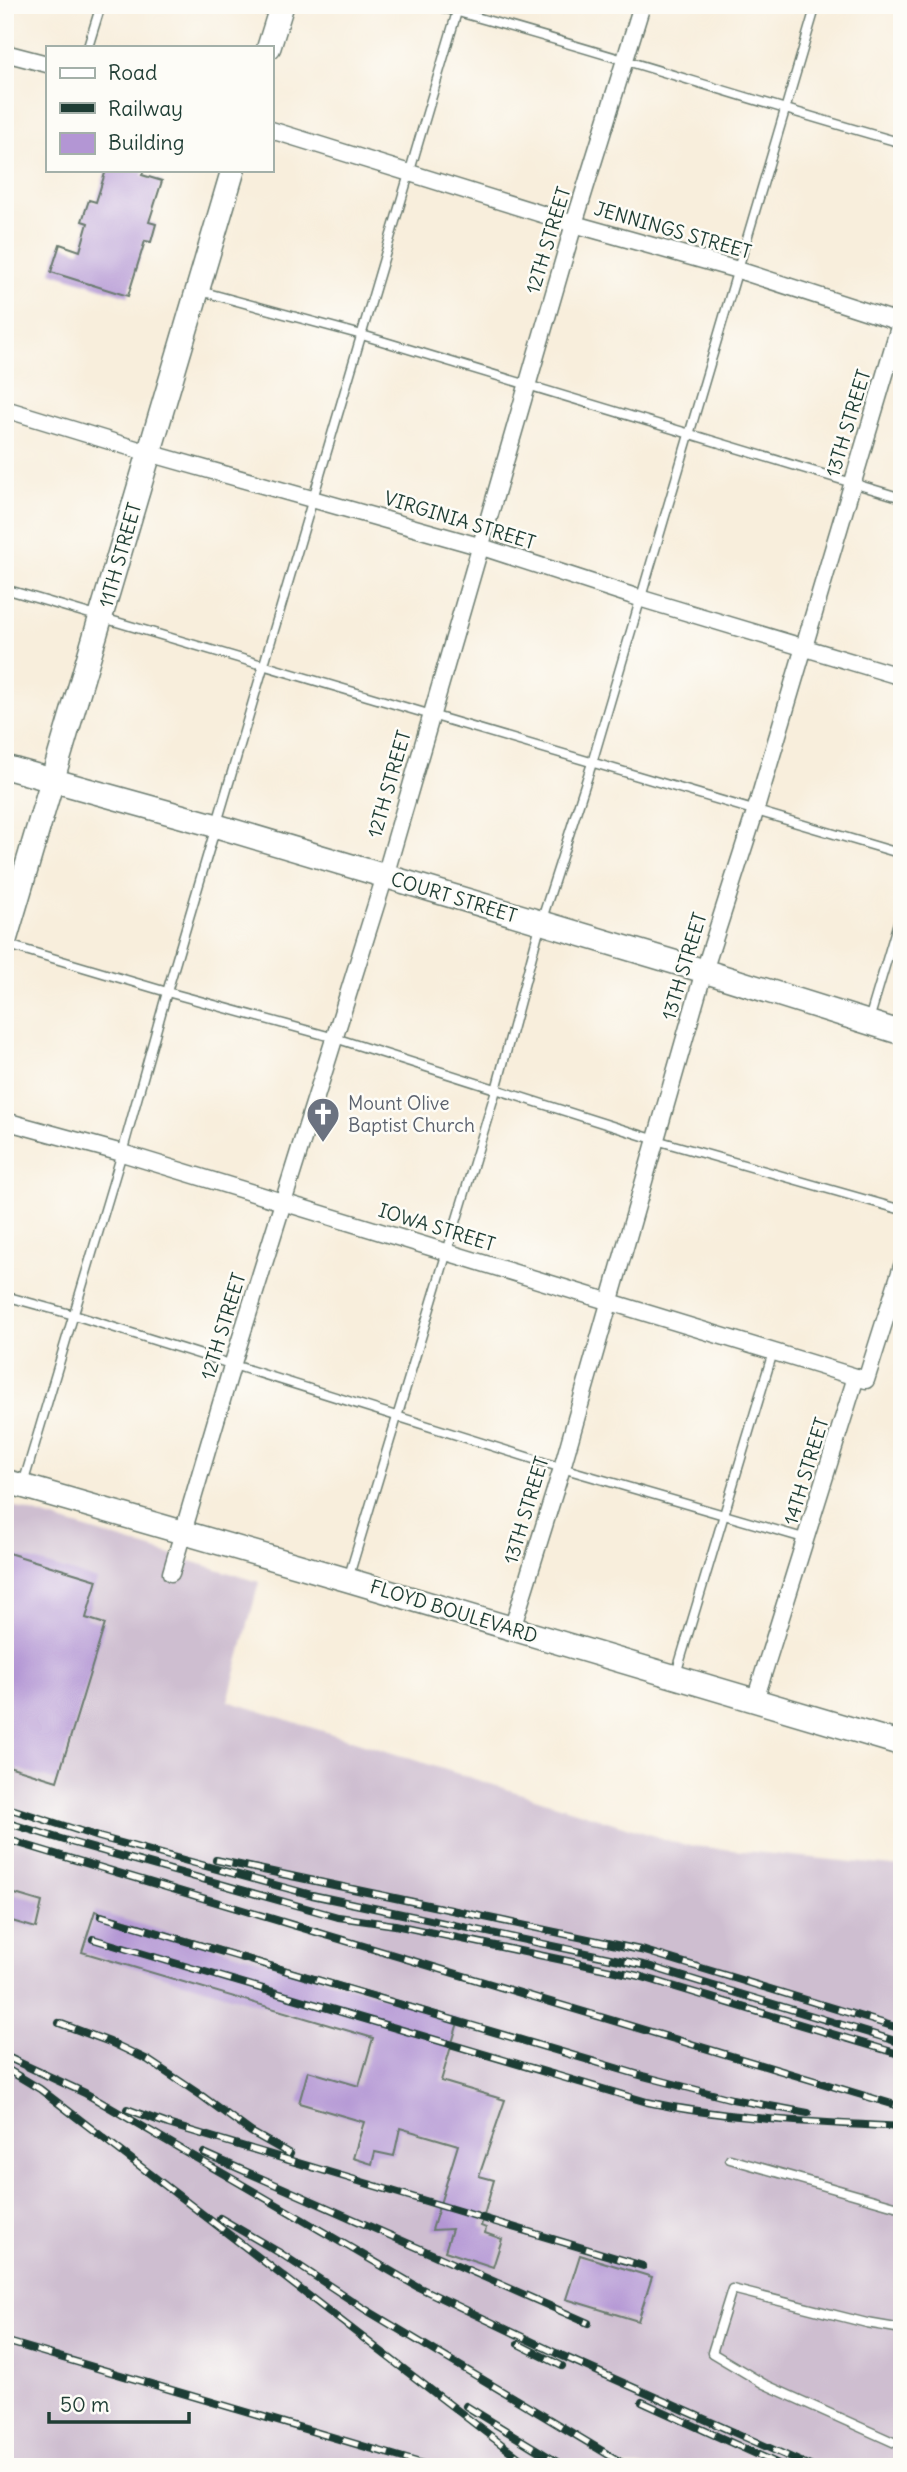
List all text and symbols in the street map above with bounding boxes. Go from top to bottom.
legend [46,46,273,172]
text: Road [108,59,157,86]
text: Railway [108,95,183,122]
text: Building [108,129,184,156]
street label: 12TH STREET [520,184,576,296]
street label: JENNINGS STREET [592,196,754,264]
street label: 13TH STREET [820,366,876,480]
street label: VIRGINIA STREET [381,486,539,554]
street label: 11TH STREET [94,500,146,610]
street label: 12TH STREET [362,728,416,840]
street label: COURT STREET [388,866,520,928]
street label: 13TH STREET [656,909,712,1023]
place label: Mount Olive Baptist Church [348,1091,475,1137]
church icon: Mount Olive Baptist Church [304,1095,342,1144]
street label: IOWA STREET [376,1198,498,1256]
street label: 12TH STREET [195,1270,251,1382]
street label: 14TH STREET [778,1414,834,1528]
street label: 13TH STREET [498,1453,554,1567]
street label: FLOYD BOULEVARD [367,1574,541,1648]
scale bar [49,2381,189,2425]
text: 50 m [60,2391,109,2418]

